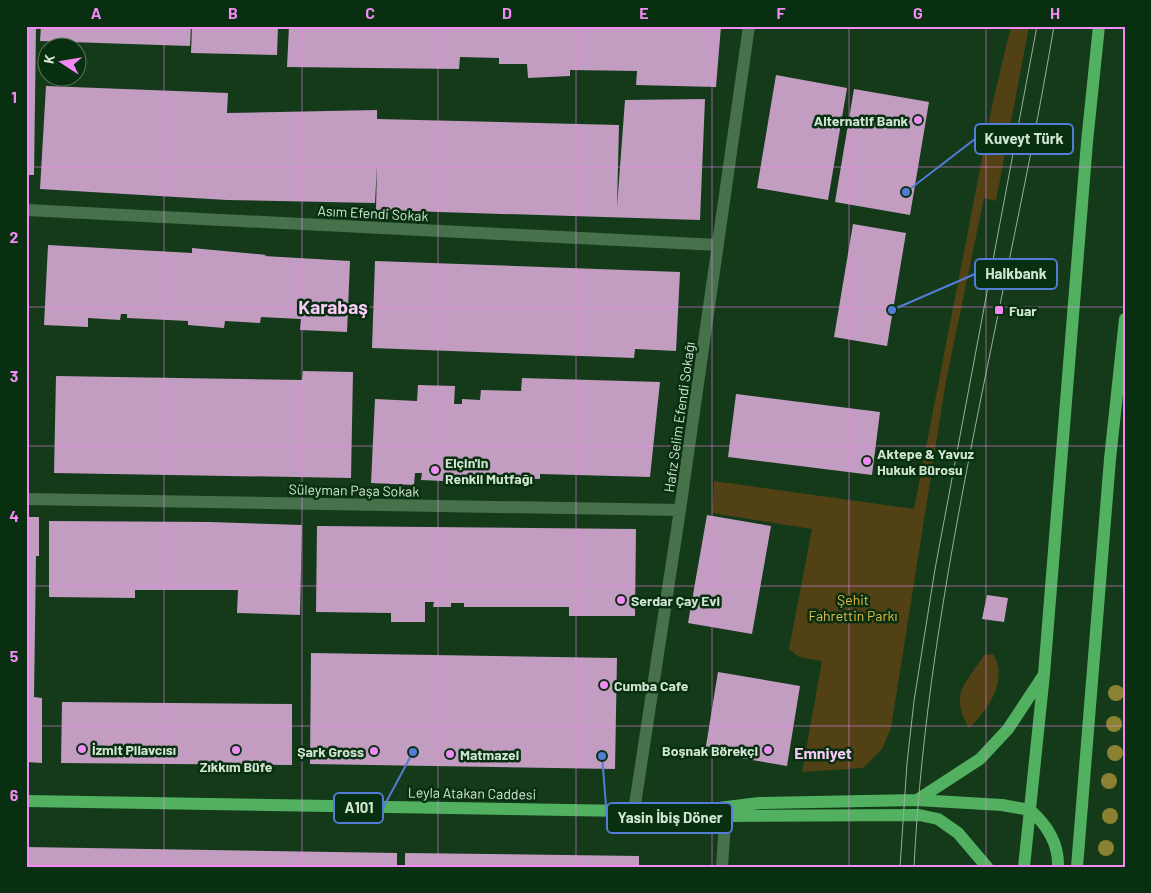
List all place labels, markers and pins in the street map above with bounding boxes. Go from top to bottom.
place label: Alternatif Bank [814,112,909,129]
marker: Alternatif Bank [912,114,924,126]
callout: Kuveyt Türk [975,124,1073,154]
callout: Halkbank [975,259,1057,289]
place label: Fuar [1009,302,1037,319]
marker: Fuar [993,304,1005,316]
place label: Aktepe & Yavuz Hukuk Bürosu [877,445,975,478]
place label: Elçin'in Renkli Mutfağı [445,454,533,487]
marker: Aktepe & Yavuz Hukuk Bürosu [861,455,873,467]
marker: Elçin'in Renkli Mutfağı [429,464,441,476]
place label: Serdar Çay Evi [631,592,720,609]
marker: Serdar Çay Evi [615,594,627,606]
place label: Cumba Cafe [614,677,689,694]
marker: Cumba Cafe [598,679,610,691]
place label: İzmit Pilavcısı [92,741,176,758]
place label: Boşnak Börekçi [662,742,758,759]
marker: İzmit Pilavcısı [76,743,88,755]
place label: Şark Gross [297,743,364,760]
marker: Zıkkım Büfe [230,744,242,756]
marker: Boşnak Börekçi [762,744,774,756]
marker: Şark Gross [368,745,380,757]
place label: Matmazel [460,746,519,763]
marker: Matmazel [444,748,456,760]
place label: Zıkkım Büfe [200,758,273,775]
callout: A101 [334,793,383,823]
callout: Yasin İbiş Döner [607,803,732,833]

